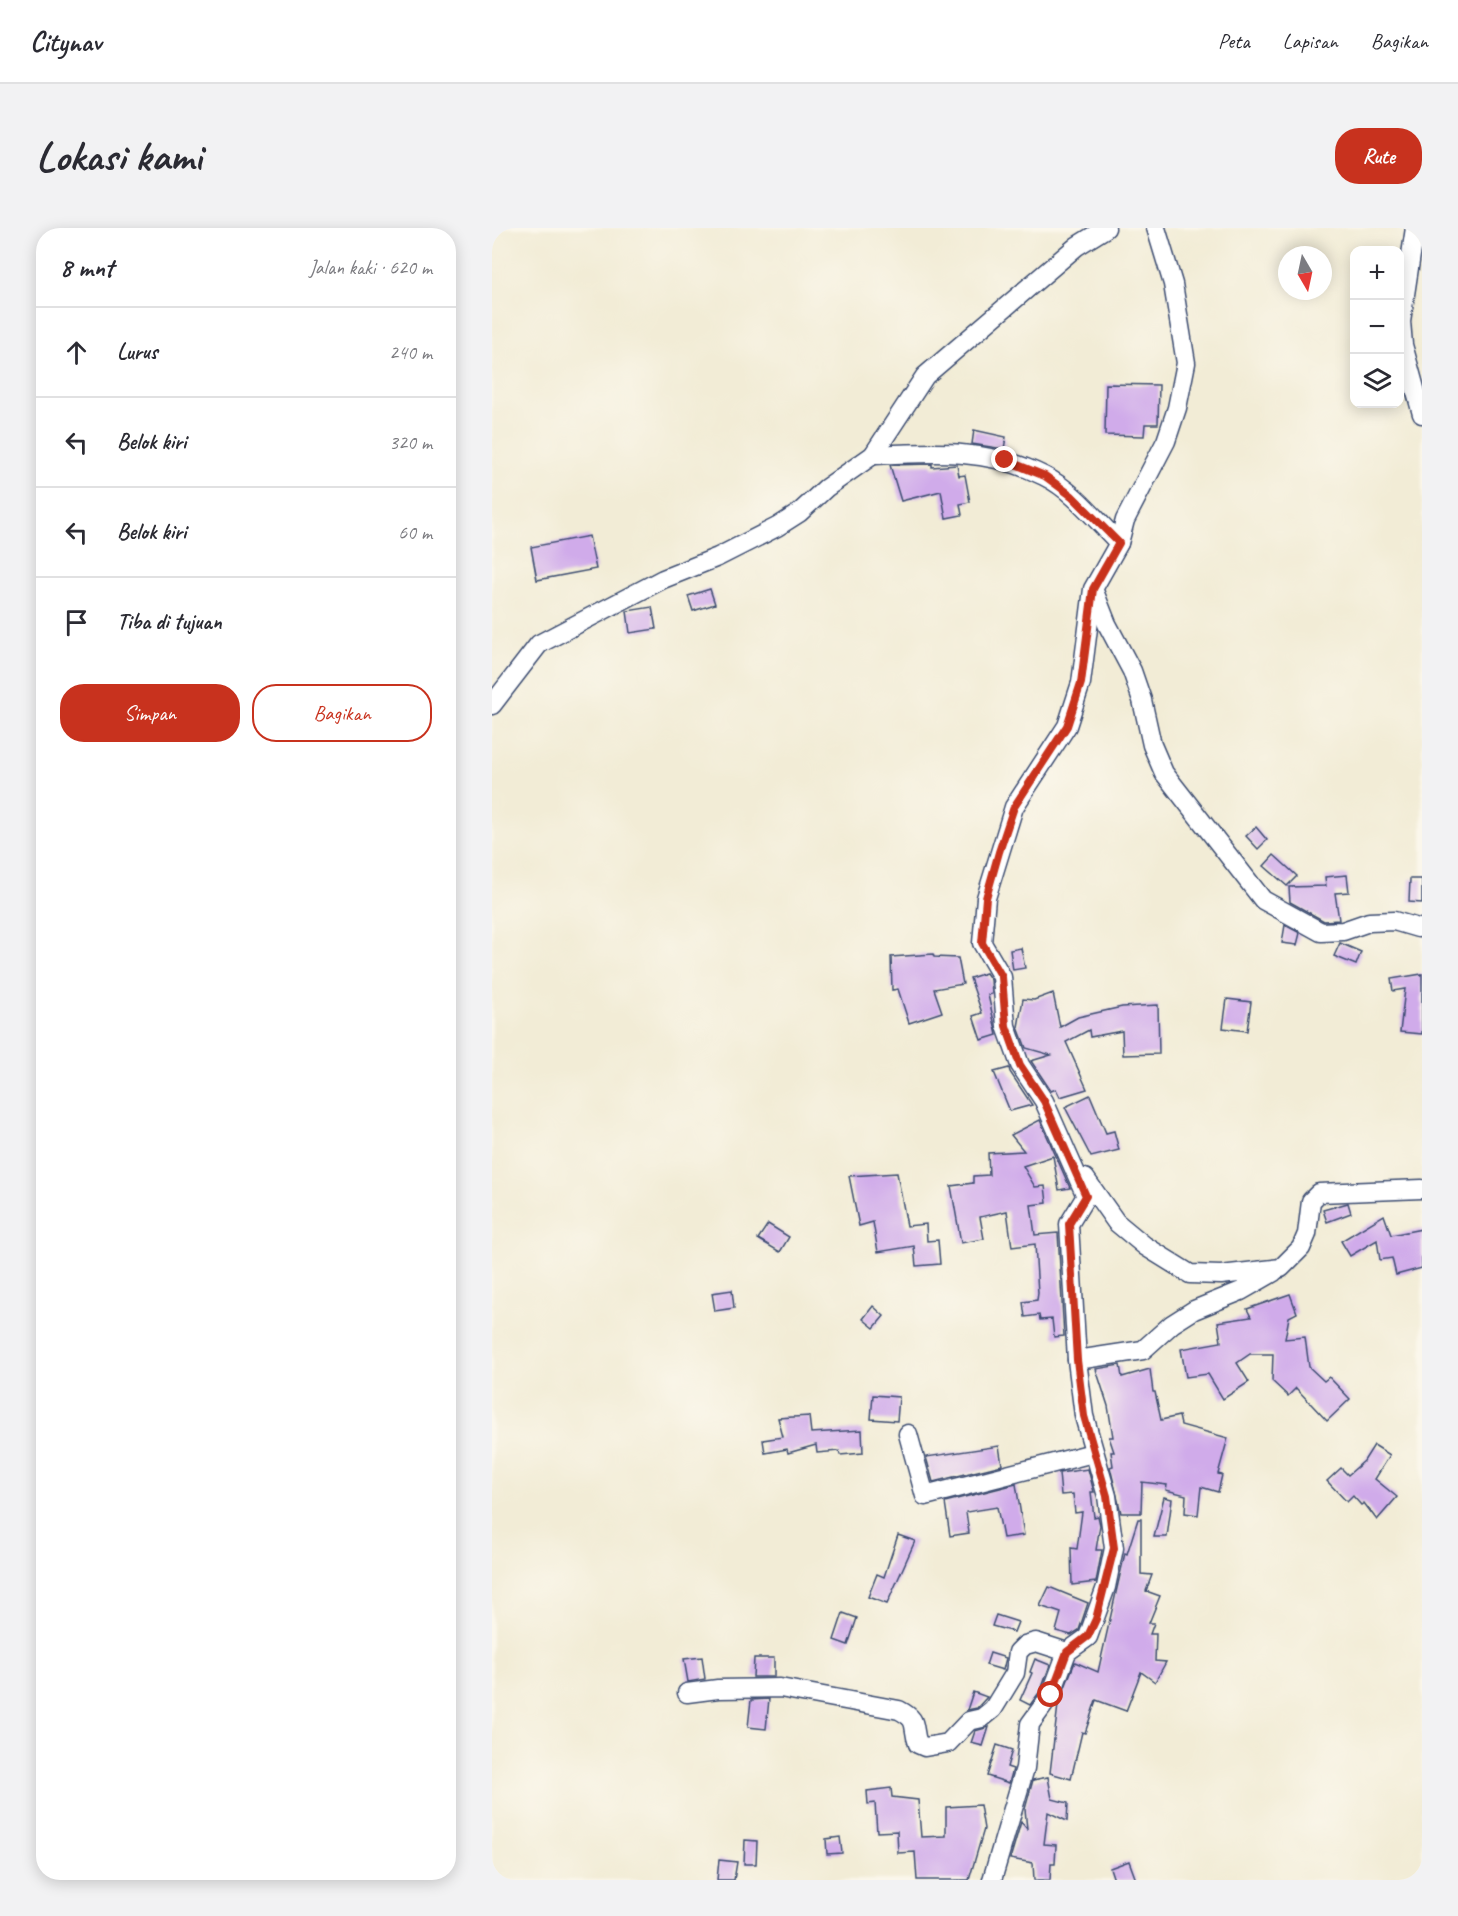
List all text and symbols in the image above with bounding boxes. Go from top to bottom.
text: Citynav [30,24,101,59]
text: Peta [1218,28,1250,54]
text: Lapisan [1283,28,1338,54]
text: Bagikan [1371,28,1428,54]
button: Rute [1335,128,1422,184]
text: Lokasi kami [36,130,202,183]
north arrow [1278,246,1332,300]
map controls [1350,246,1404,408]
button: + [1350,246,1404,300]
text: 8 mnt [60,251,113,284]
text: Jalan kaki · 620 m [309,255,432,280]
button: − [1350,300,1404,354]
icon: ahead [60,336,93,369]
text: Lurus [117,338,157,366]
text: 240 m [389,340,432,365]
button: layers [1350,354,1404,408]
icon: left [60,426,93,459]
text: Belok kiri [117,428,186,456]
text: 320 m [389,430,432,455]
route end [991,446,1017,472]
icon: left [60,516,93,549]
text: Belok kiri [117,518,186,546]
text: 60 m [398,520,432,545]
icon: arrive [60,606,93,639]
text: Tiba di tujuan [117,608,222,636]
button: Simpan [60,684,240,742]
button: Bagikan [252,684,432,742]
route start [1037,1681,1063,1707]

